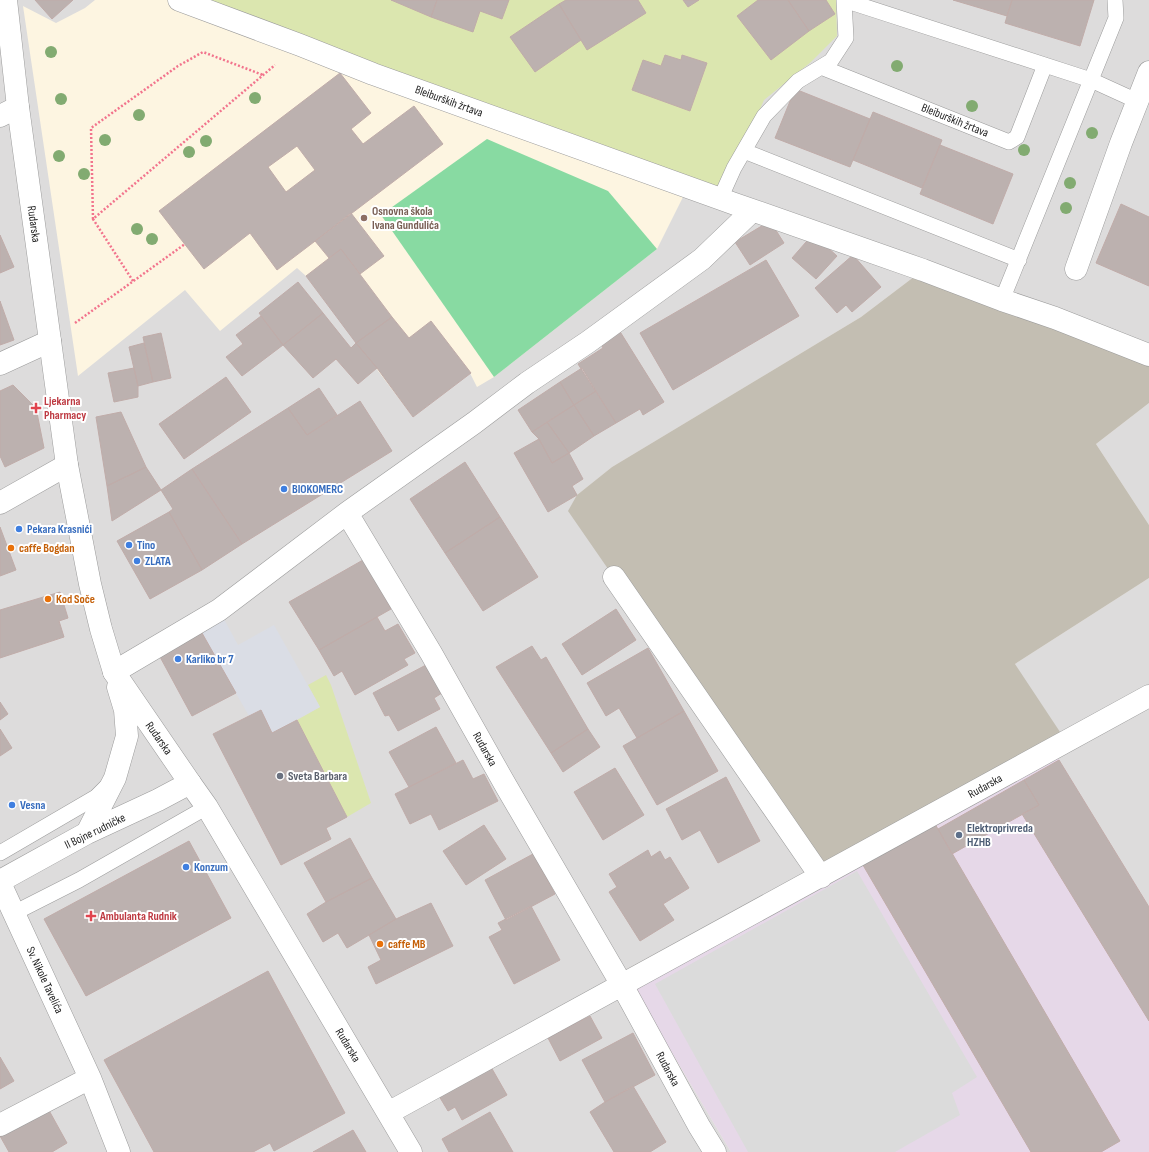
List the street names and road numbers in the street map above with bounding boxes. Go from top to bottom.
street label: Bleiburških žrtava [413,82,485,121]
street label: Bleiburških žrtava [919,100,991,141]
street label: Rudarska [24,205,44,244]
street label: Rudarska [142,719,176,758]
street label: Rudarska [469,729,500,769]
street label: Rudarska [965,771,1005,802]
street label: II Bojne rudničke [62,810,128,853]
street label: Sv. Nikole Tavelića [23,944,67,1016]
street label: Rudarska [332,1026,364,1065]
street label: Rudarska [652,1049,683,1089]

